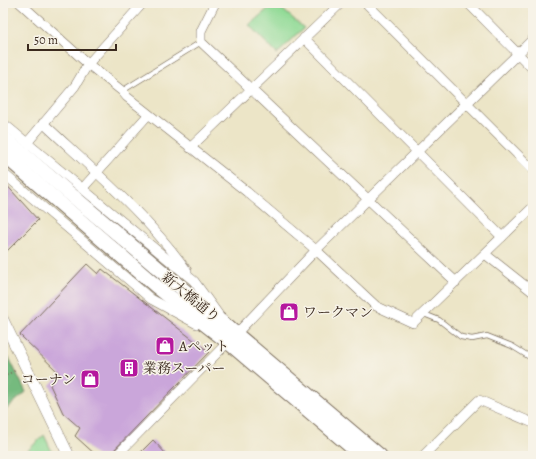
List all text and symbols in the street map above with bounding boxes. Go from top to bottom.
scale bar [28,26,116,52]
text: 50 m [34,32,58,48]
street label: 新大橋通り [158,268,224,327]
shop icon: ワークマン [278,301,300,323]
place label: ワークマン [303,303,373,322]
shop icon: Aペット [154,335,176,357]
place label: Aペット [178,337,229,356]
building icon: 業務スーパー [118,357,140,379]
place label: 業務スーパー [143,359,226,378]
shop icon: コーナン [79,368,101,390]
place label: コーナン [21,370,76,389]

